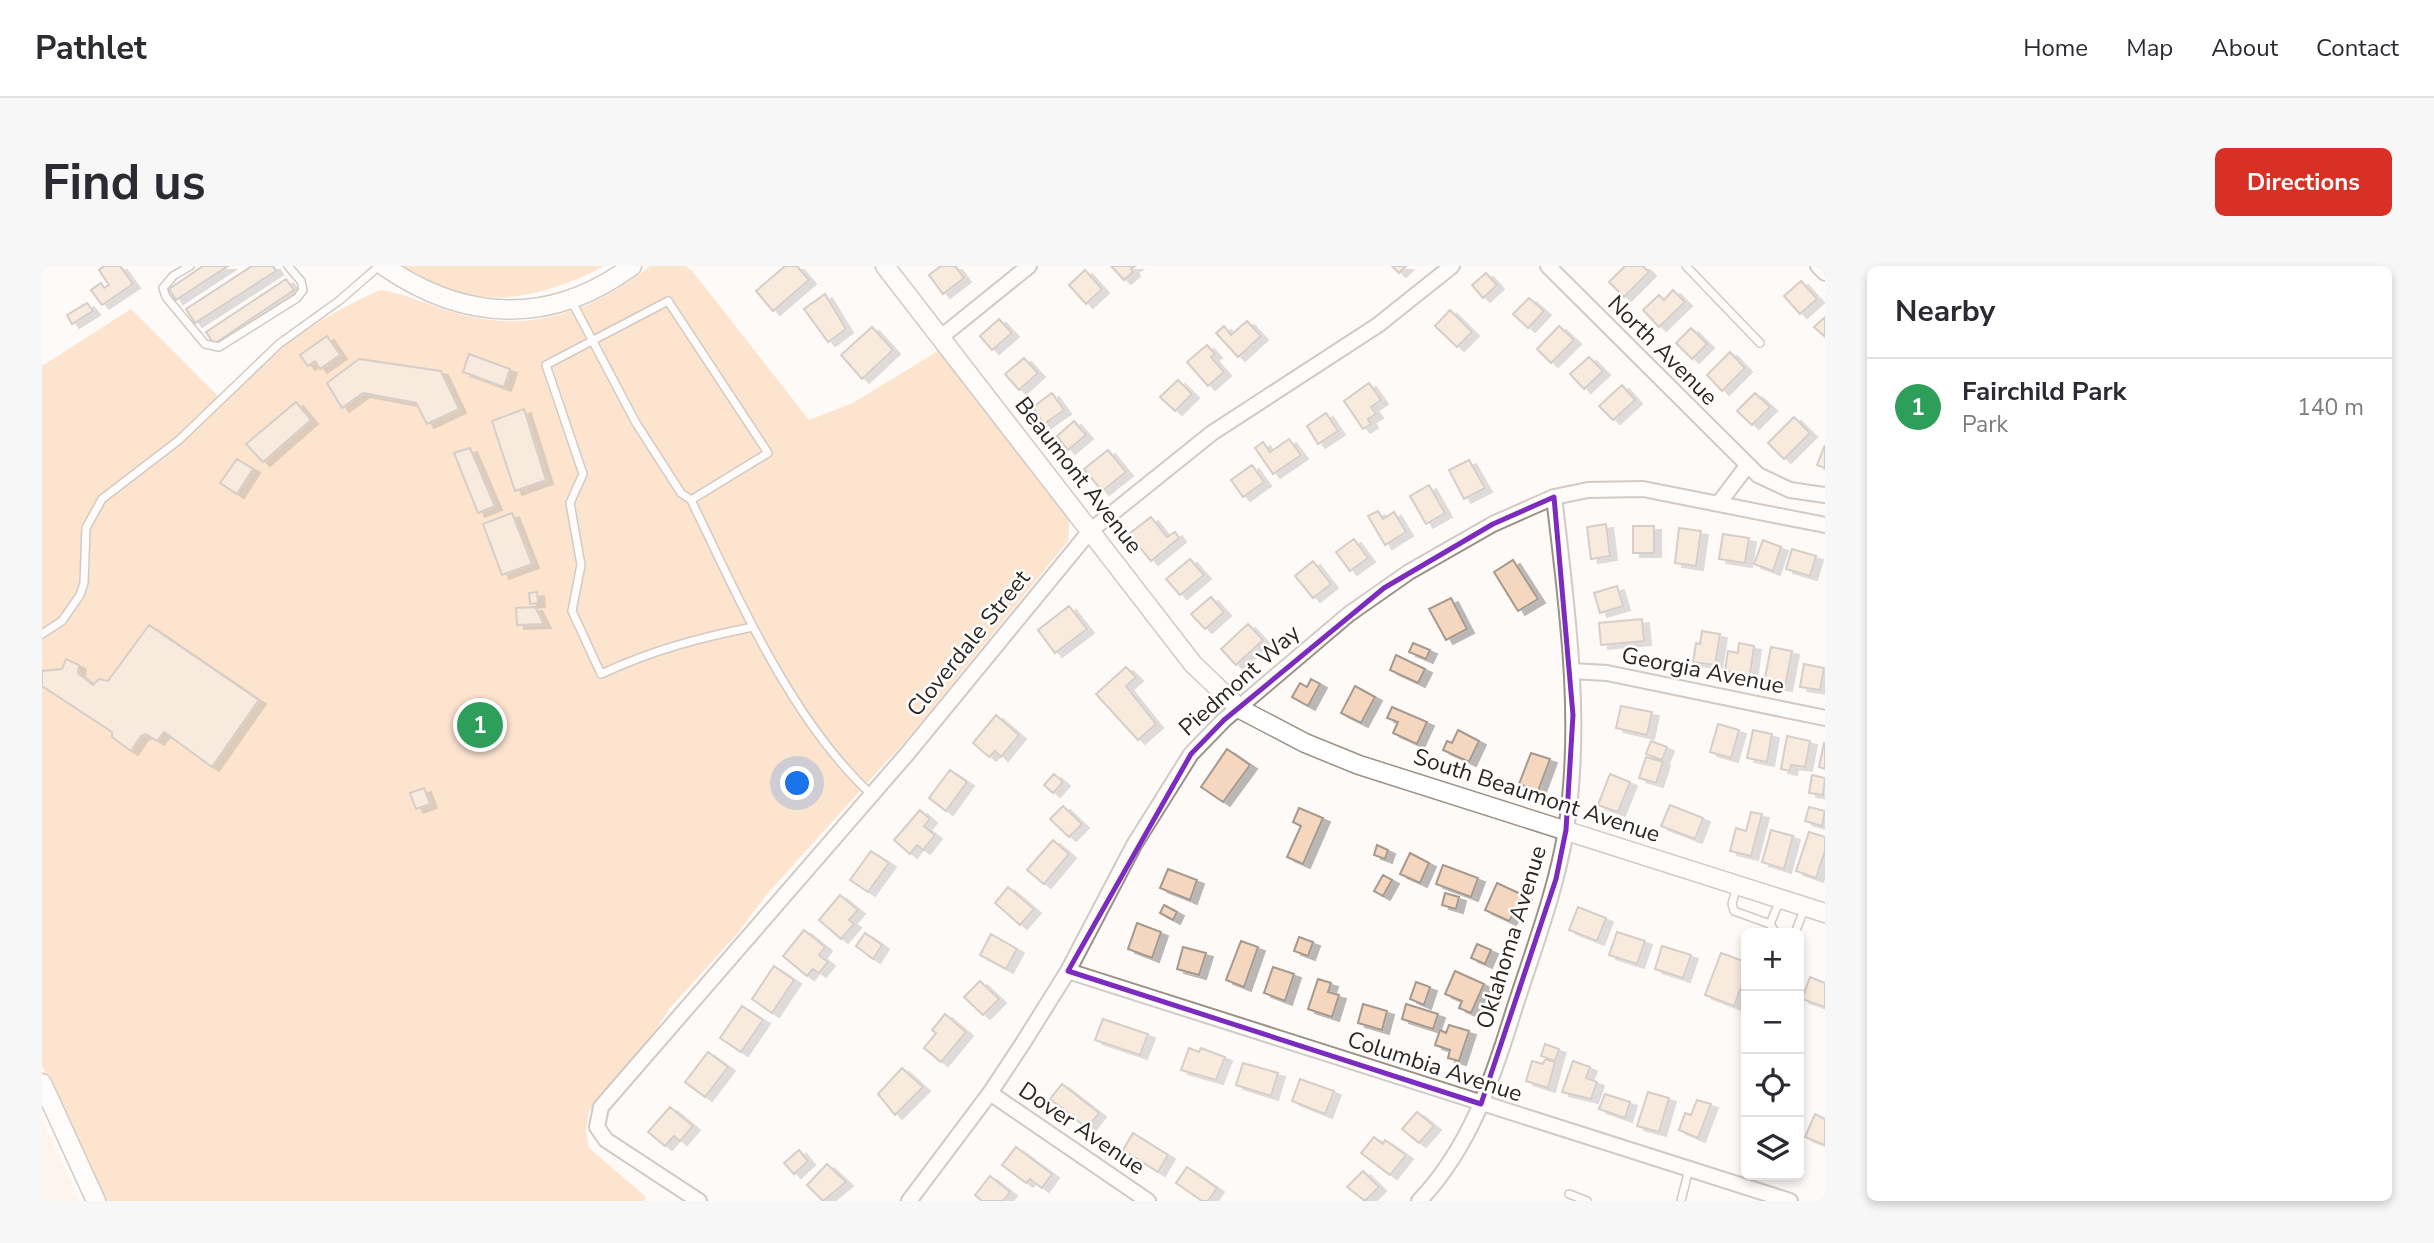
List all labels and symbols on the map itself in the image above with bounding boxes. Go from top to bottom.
street label: North Avenue [1601,288,1725,412]
street label: Beaumont Avenue [1008,391,1150,560]
street label: Cloverdale Street [900,563,1038,723]
street label: Piedmont Way [1172,618,1307,743]
street label: Georgia Avenue [1619,640,1787,701]
pin: 1 [457,699,503,751]
street label: South Beaumont Avenue [1410,741,1664,850]
your location [780,766,814,800]
street label: Oklahoma Avenue [1469,842,1554,1033]
street label: Columbia Avenue [1344,1024,1526,1109]
street label: Dover Avenue [1013,1075,1151,1182]

